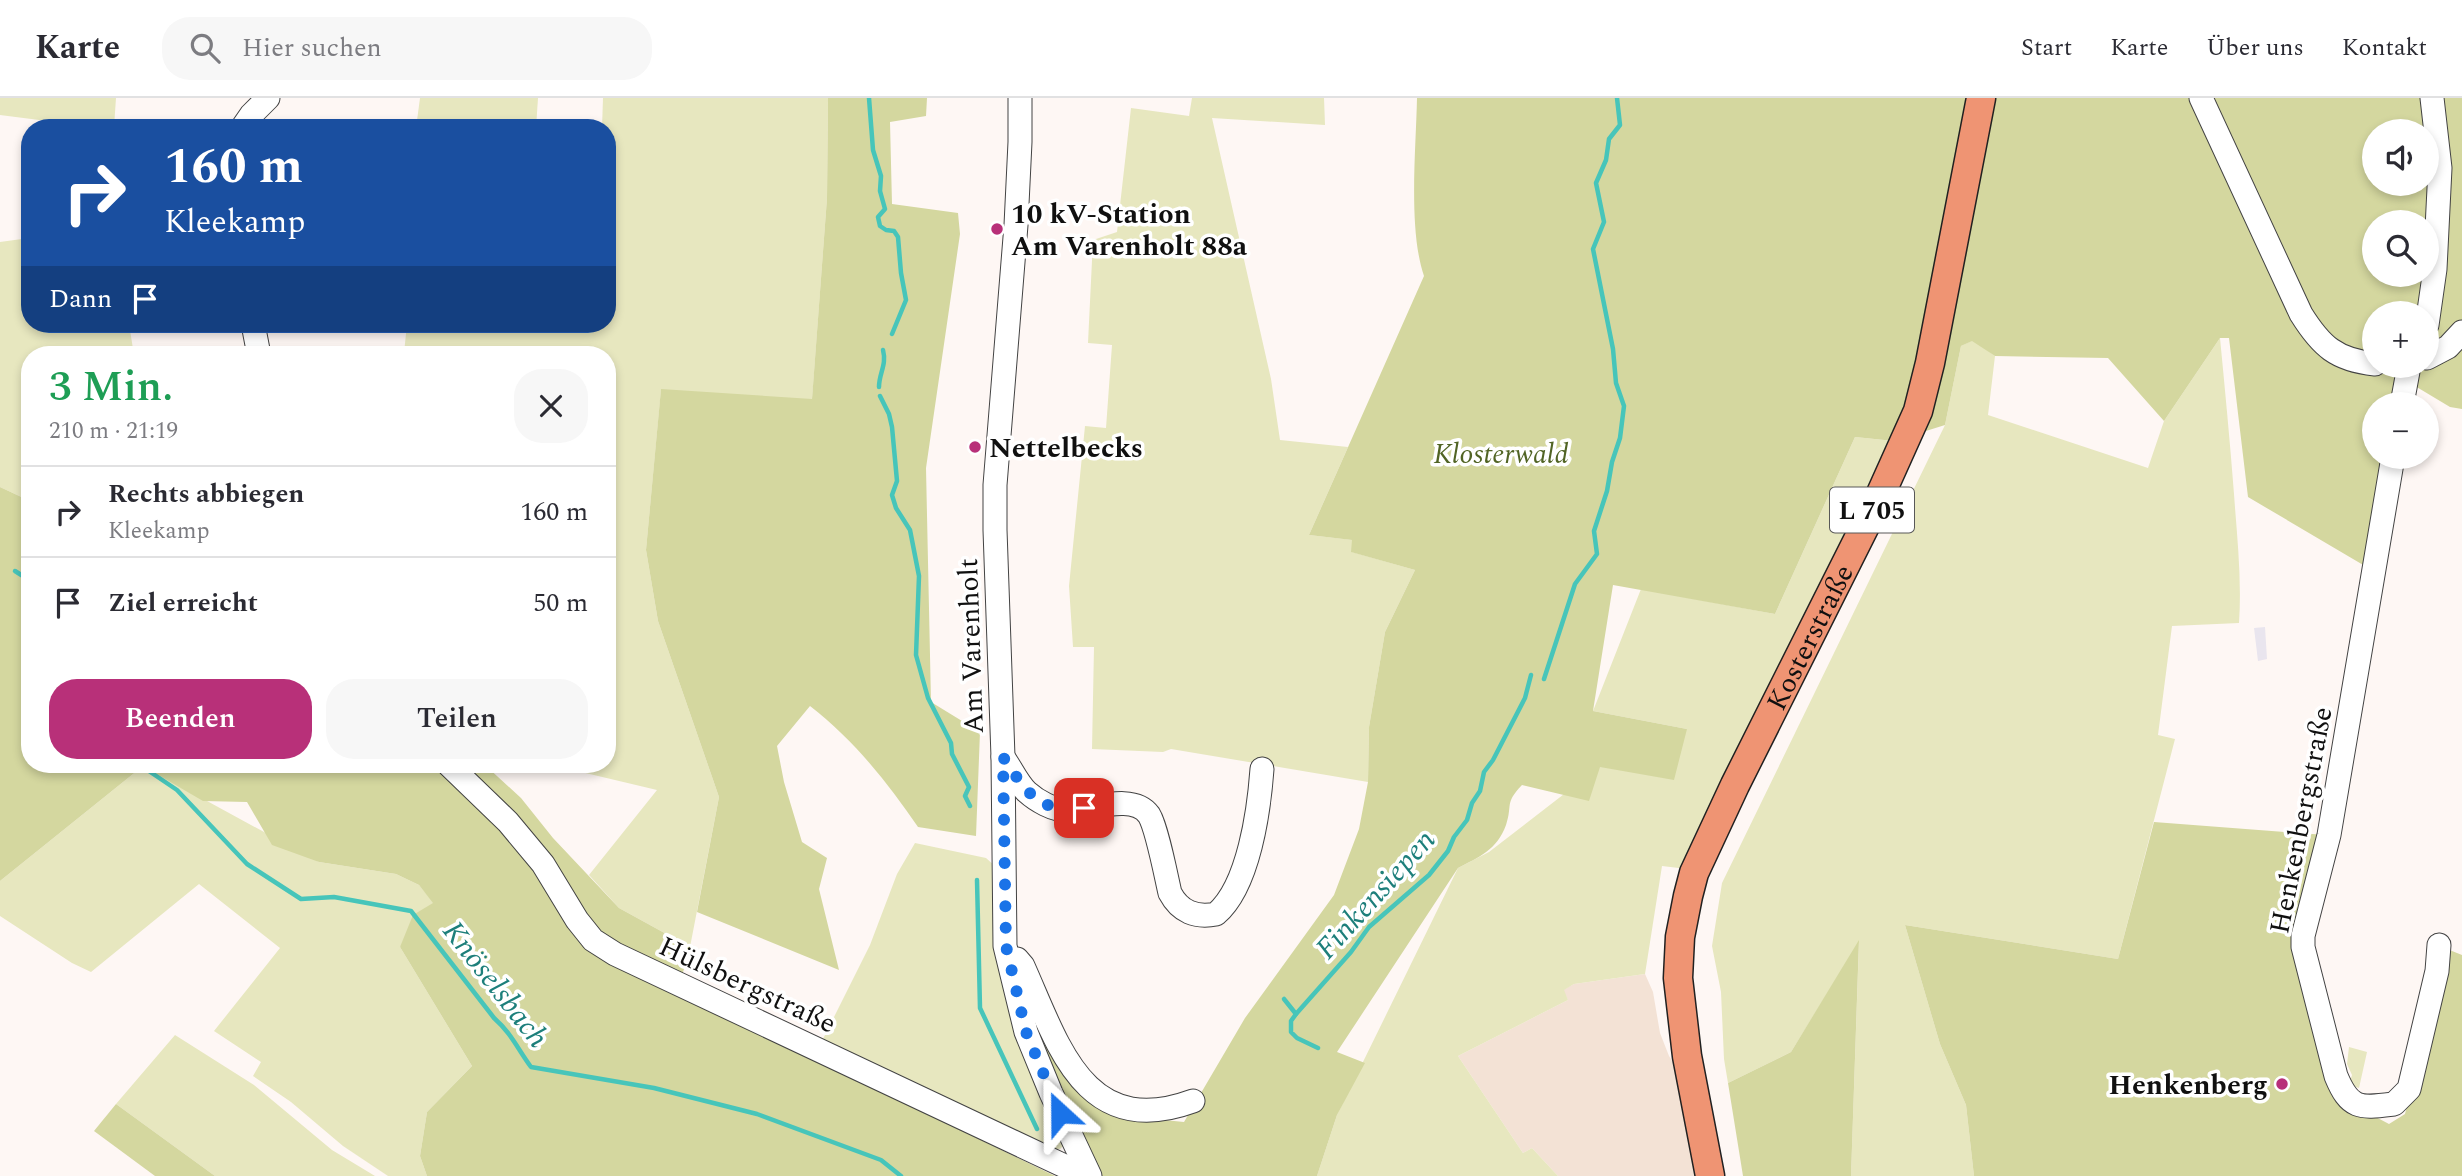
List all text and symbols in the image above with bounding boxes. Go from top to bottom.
search box [162,17,652,80]
text: Karte [35,23,120,73]
text: Hier suchen [242,28,382,68]
icon: search [186,29,224,67]
text: Start [2021,30,2072,66]
text: Karte [2110,30,2168,66]
text: Über uns [2206,30,2304,66]
text: Kontakt [2342,30,2427,66]
map controls [2362,119,2439,469]
button: sound [2362,119,2439,196]
text: 160 m [164,130,303,205]
icon: right [49,147,140,238]
place label: 10 kV-Station Am Varenholt 88a [1011,193,1248,268]
text: Kleekamp [164,198,305,247]
button: search [2362,210,2439,287]
marker: 10 kV-Station Am Varenholt 88a [989,221,1005,237]
text: Dann [49,279,112,319]
icon: arrive [126,280,164,318]
button: + [2362,301,2439,378]
text: 3 Min. [49,356,173,419]
button: close [514,369,588,443]
button: − [2362,392,2439,469]
text: 210 m · 21:19 [49,414,178,449]
place label: Nettelbecks [989,427,1143,470]
park label: Klosterwald [1433,433,1569,476]
marker: Nettelbecks [967,439,983,455]
text: Rechts abbiegen [108,474,304,514]
road number: L 705 [1830,488,1914,532]
text: 160 m [520,492,588,532]
icon: right [49,493,87,531]
text: Kleekamp [108,514,210,549]
street label: Am Varenholt [947,557,996,734]
street label: Kosterstraße [1756,557,1865,718]
text: Ziel erreicht [108,583,258,623]
text: 50 m [533,583,588,623]
icon: arrive [49,584,87,622]
button: Beenden [49,679,312,759]
button: Teilen [326,679,588,759]
street label: Henkenbergstraße [2258,703,2345,937]
pin [1054,778,1114,838]
icon: arrive [1065,789,1103,827]
water label: Finkensiepen [1304,819,1447,970]
water label: Knöselsbach [431,911,560,1058]
street label: Hülsbergstraße [652,925,843,1045]
place label: Henkenberg [2109,1064,2268,1107]
position arrow [1023,1076,1097,1150]
marker: Henkenberg [2274,1076,2290,1092]

